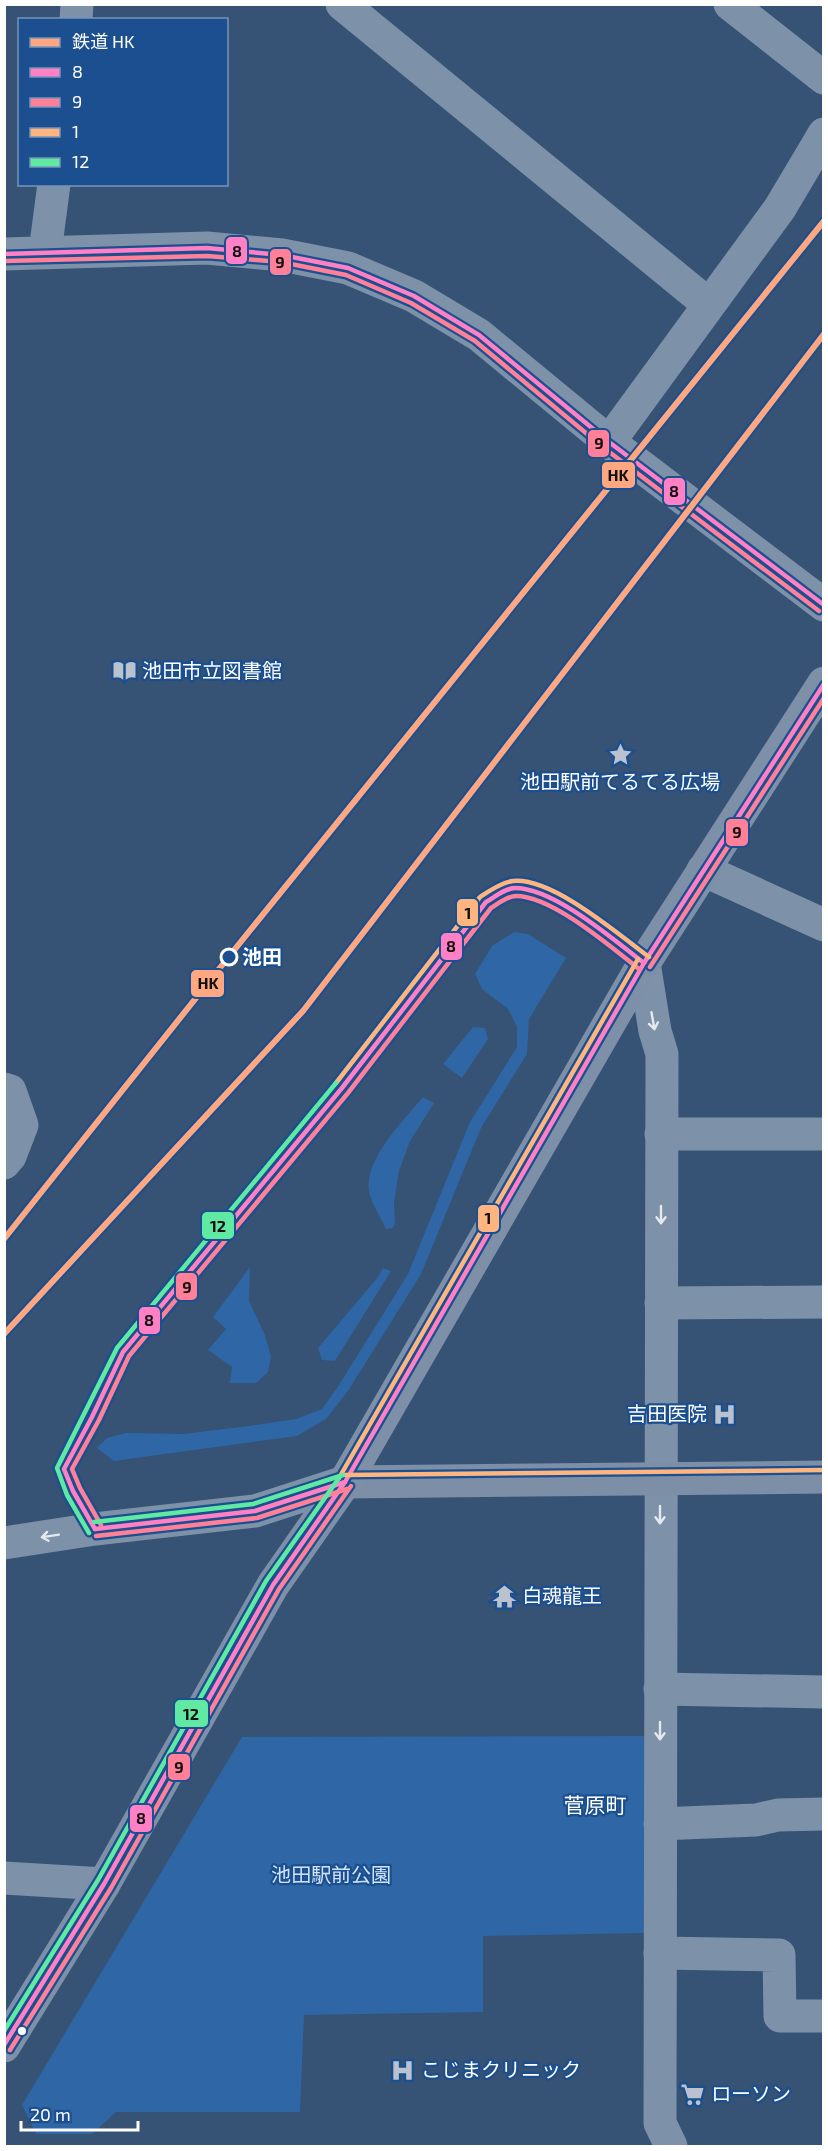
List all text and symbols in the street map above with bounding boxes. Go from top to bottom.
legend [18,18,228,186]
text: 鉄道 HK [72,30,135,52]
text: 8 [72,60,83,82]
text: 9 [72,90,82,112]
text: 1 [72,120,79,142]
text: 12 [72,150,89,172]
line badge: 8 [225,236,248,265]
text: 8 [232,241,242,260]
line badge: 9 [269,248,292,276]
text: 9 [275,252,285,271]
line badge: 9 [587,429,610,458]
text: 9 [594,433,604,452]
line badge: HK [601,461,636,489]
text: HK [607,465,629,484]
line badge: 8 [663,477,686,506]
text: 8 [669,481,679,500]
library icon: 池田市立図書館 [111,658,137,684]
place label: 池田市立図書館 [142,658,282,682]
place icon: 池田駅前てるてる広場 [607,742,633,768]
place label: 池田駅前てるてる広場 [520,769,720,793]
line badge: 9 [725,818,749,847]
text: 9 [732,822,742,841]
line badge: 1 [456,898,479,927]
text: 1 [465,903,471,922]
line badge: 8 [440,932,463,961]
text: 8 [446,936,456,955]
place label: 池田 [242,944,282,968]
marker: 池田 [220,948,238,966]
line badge: HK [190,969,225,998]
text: HK [197,973,219,992]
one-way arrow [648,1010,659,1030]
line badge: 1 [477,1204,500,1233]
one-way arrow [655,1204,667,1224]
text: 1 [485,1208,491,1227]
line badge: 12 [201,1211,235,1240]
text: 12 [210,1216,226,1235]
line badge: 9 [175,1272,198,1301]
text: 9 [182,1277,192,1296]
line badge: 8 [138,1306,161,1335]
text: 8 [144,1310,154,1329]
place label: 吉田医院 [627,1401,707,1425]
hospital icon: 吉田医院 [712,1401,738,1427]
one-way arrow [654,1504,666,1524]
one-way arrow [40,1531,60,1542]
temple icon: 白魂龍王 [491,1583,517,1609]
place label: 白魂龍王 [522,1583,602,1607]
line badge: 12 [174,1699,209,1728]
text: 12 [183,1704,199,1723]
one-way arrow [654,1720,666,1740]
line badge: 9 [167,1753,191,1781]
text: 9 [174,1757,184,1776]
district label: 菅原町 [564,1792,627,1817]
line badge: 8 [129,1804,153,1833]
text: 8 [136,1808,146,1827]
park label: 池田駅前公園 [271,1862,391,1886]
unlabelled marker [16,2025,28,2037]
hospital icon: こじまクリニック [390,2057,416,2083]
place label: こじまクリニック [421,2057,581,2081]
supermarket icon: ローソン [680,2081,706,2107]
place label: ローソン [711,2081,791,2105]
scale bar [21,2094,138,2132]
text: 20 m [30,2103,71,2125]

